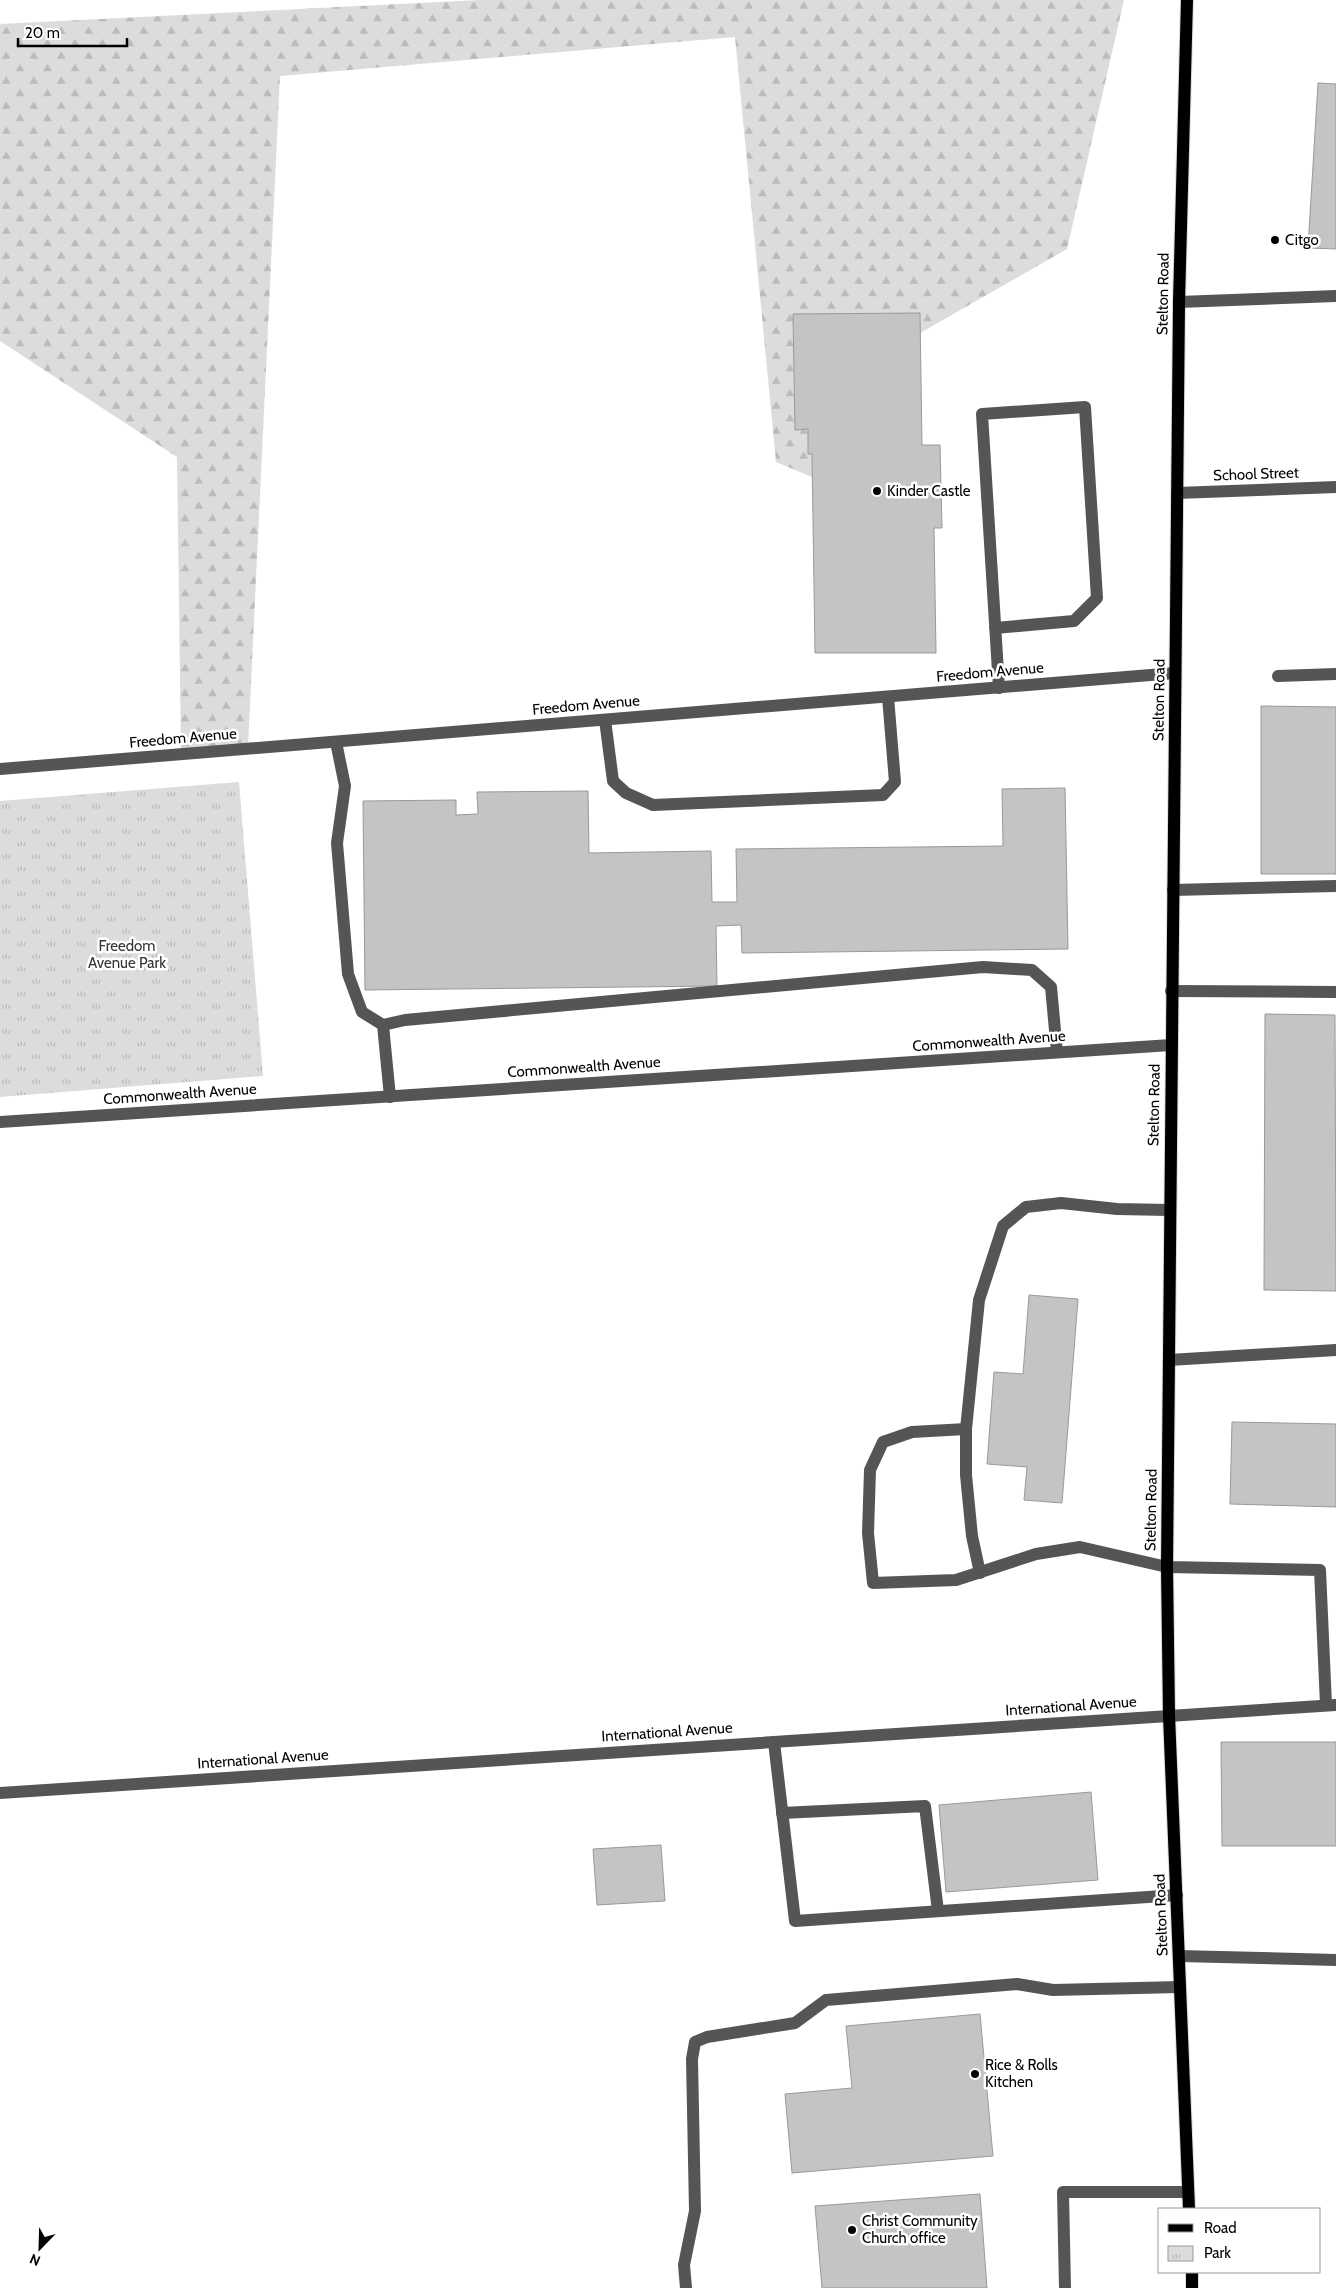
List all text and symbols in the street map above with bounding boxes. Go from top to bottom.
scale bar [18,15,126,47]
text: 20 m [25,24,60,42]
place label: Citgo [1285,231,1319,249]
marker: Citgo [1269,234,1281,246]
street label: Stelton Road [1153,253,1173,335]
street label: School Street [1213,464,1299,484]
place label: Kinder Castle [887,482,971,500]
marker: Kinder Castle [871,485,883,497]
street label: Freedom Avenue [936,658,1045,686]
street label: Stelton Road [1149,659,1169,741]
street label: Freedom Avenue [532,691,641,719]
street label: Freedom Avenue [129,724,238,752]
park label: Freedom Avenue Park [88,937,166,972]
street label: Commonwealth Avenue [912,1027,1066,1055]
street label: Commonwealth Avenue [507,1053,661,1081]
street label: Stelton Road [1144,1064,1164,1146]
street label: Commonwealth Avenue [103,1080,257,1108]
street label: Stelton Road [1141,1469,1161,1551]
street label: International Avenue [1005,1692,1137,1720]
street label: International Avenue [601,1718,733,1746]
street label: International Avenue [197,1745,329,1773]
street label: Stelton Road [1151,1874,1171,1956]
place label: Rice & Rolls Kitchen [985,2056,1058,2091]
marker: Rice & Rolls Kitchen [969,2068,981,2080]
legend [1158,2208,1321,2273]
place label: Christ Community Church office [862,2212,978,2247]
text: Road [1204,2219,1237,2237]
north arrow [15,2223,65,2273]
marker: Christ Community Church office [846,2224,858,2236]
text: Park [1204,2244,1231,2262]
text: N [27,2250,43,2270]

